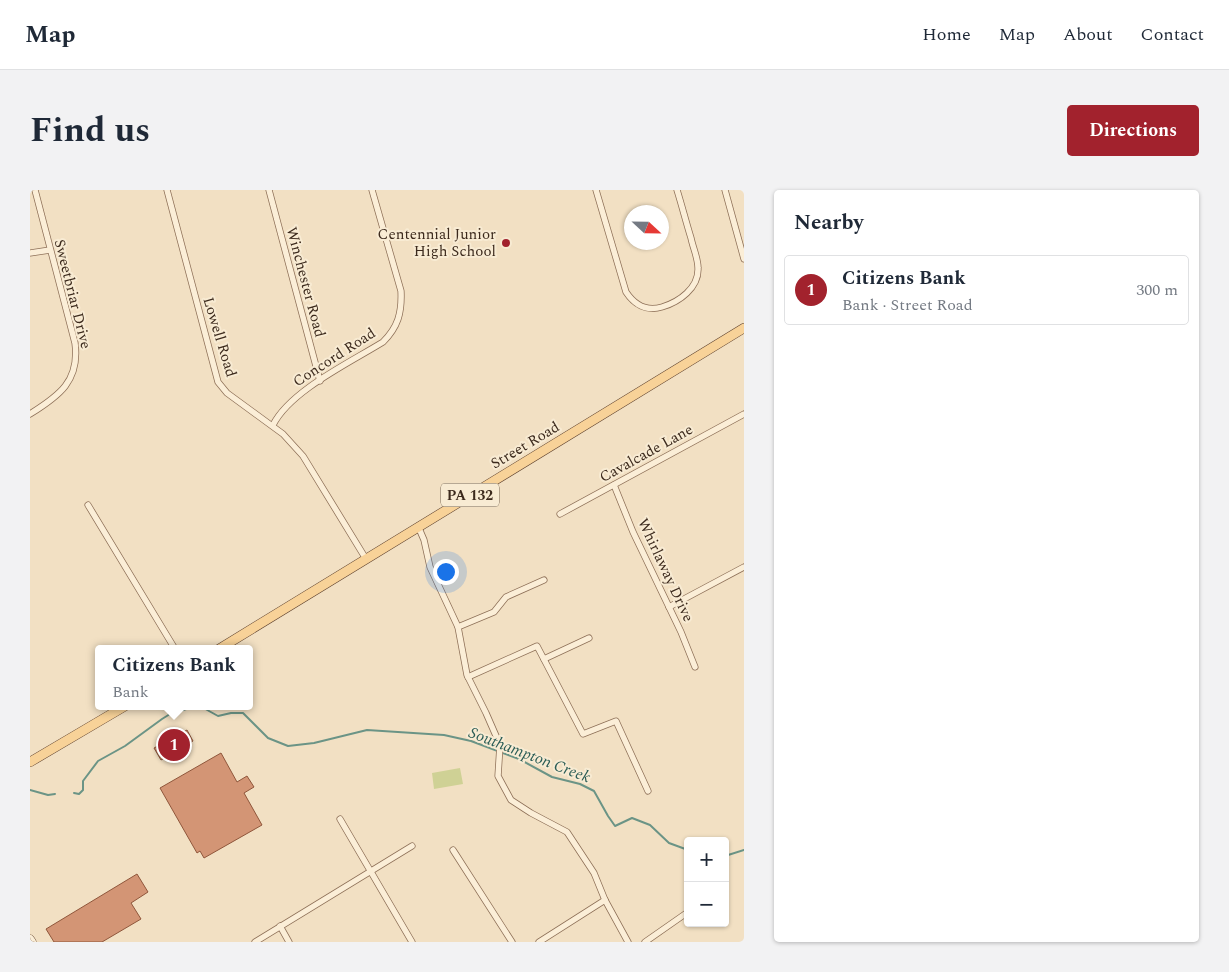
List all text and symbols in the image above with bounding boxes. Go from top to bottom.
text: Map [25,17,75,53]
text: Home [922,21,971,48]
text: Map [999,21,1035,48]
text: About [1063,21,1113,48]
text: Contact [1141,21,1204,48]
text: Find us [30,104,150,157]
button: Directions [1067,105,1199,156]
north arrow [624,205,669,250]
text: Nearby [794,207,864,239]
place label: Centennial Junior High School [378,223,496,263]
street label: Winchester Road [280,224,331,340]
street label: Sweetbriar Drive [48,237,97,351]
marker: Centennial Junior High School [500,237,512,249]
text: Citizens Bank [842,264,966,293]
text: 1 [807,278,815,302]
text: 300 m [1136,278,1178,302]
text: Bank · Street Road [842,293,973,317]
street label: Lowell Road [196,294,243,380]
street label: Concord Road [288,322,380,393]
street label: Street Road [486,416,564,475]
street label: Cavalcade Lane [595,418,697,489]
road number: PA 132 [441,484,499,506]
street label: Whirlaway Drive [631,515,700,626]
your location [433,559,459,585]
popup [95,645,253,710]
text: Citizens Bank [112,651,236,680]
text: Bank [112,680,149,704]
water label: Southampton Creek [465,721,594,789]
pin: 1 [158,726,190,764]
map controls [684,837,729,927]
button: + [684,837,729,882]
button: − [684,882,729,927]

